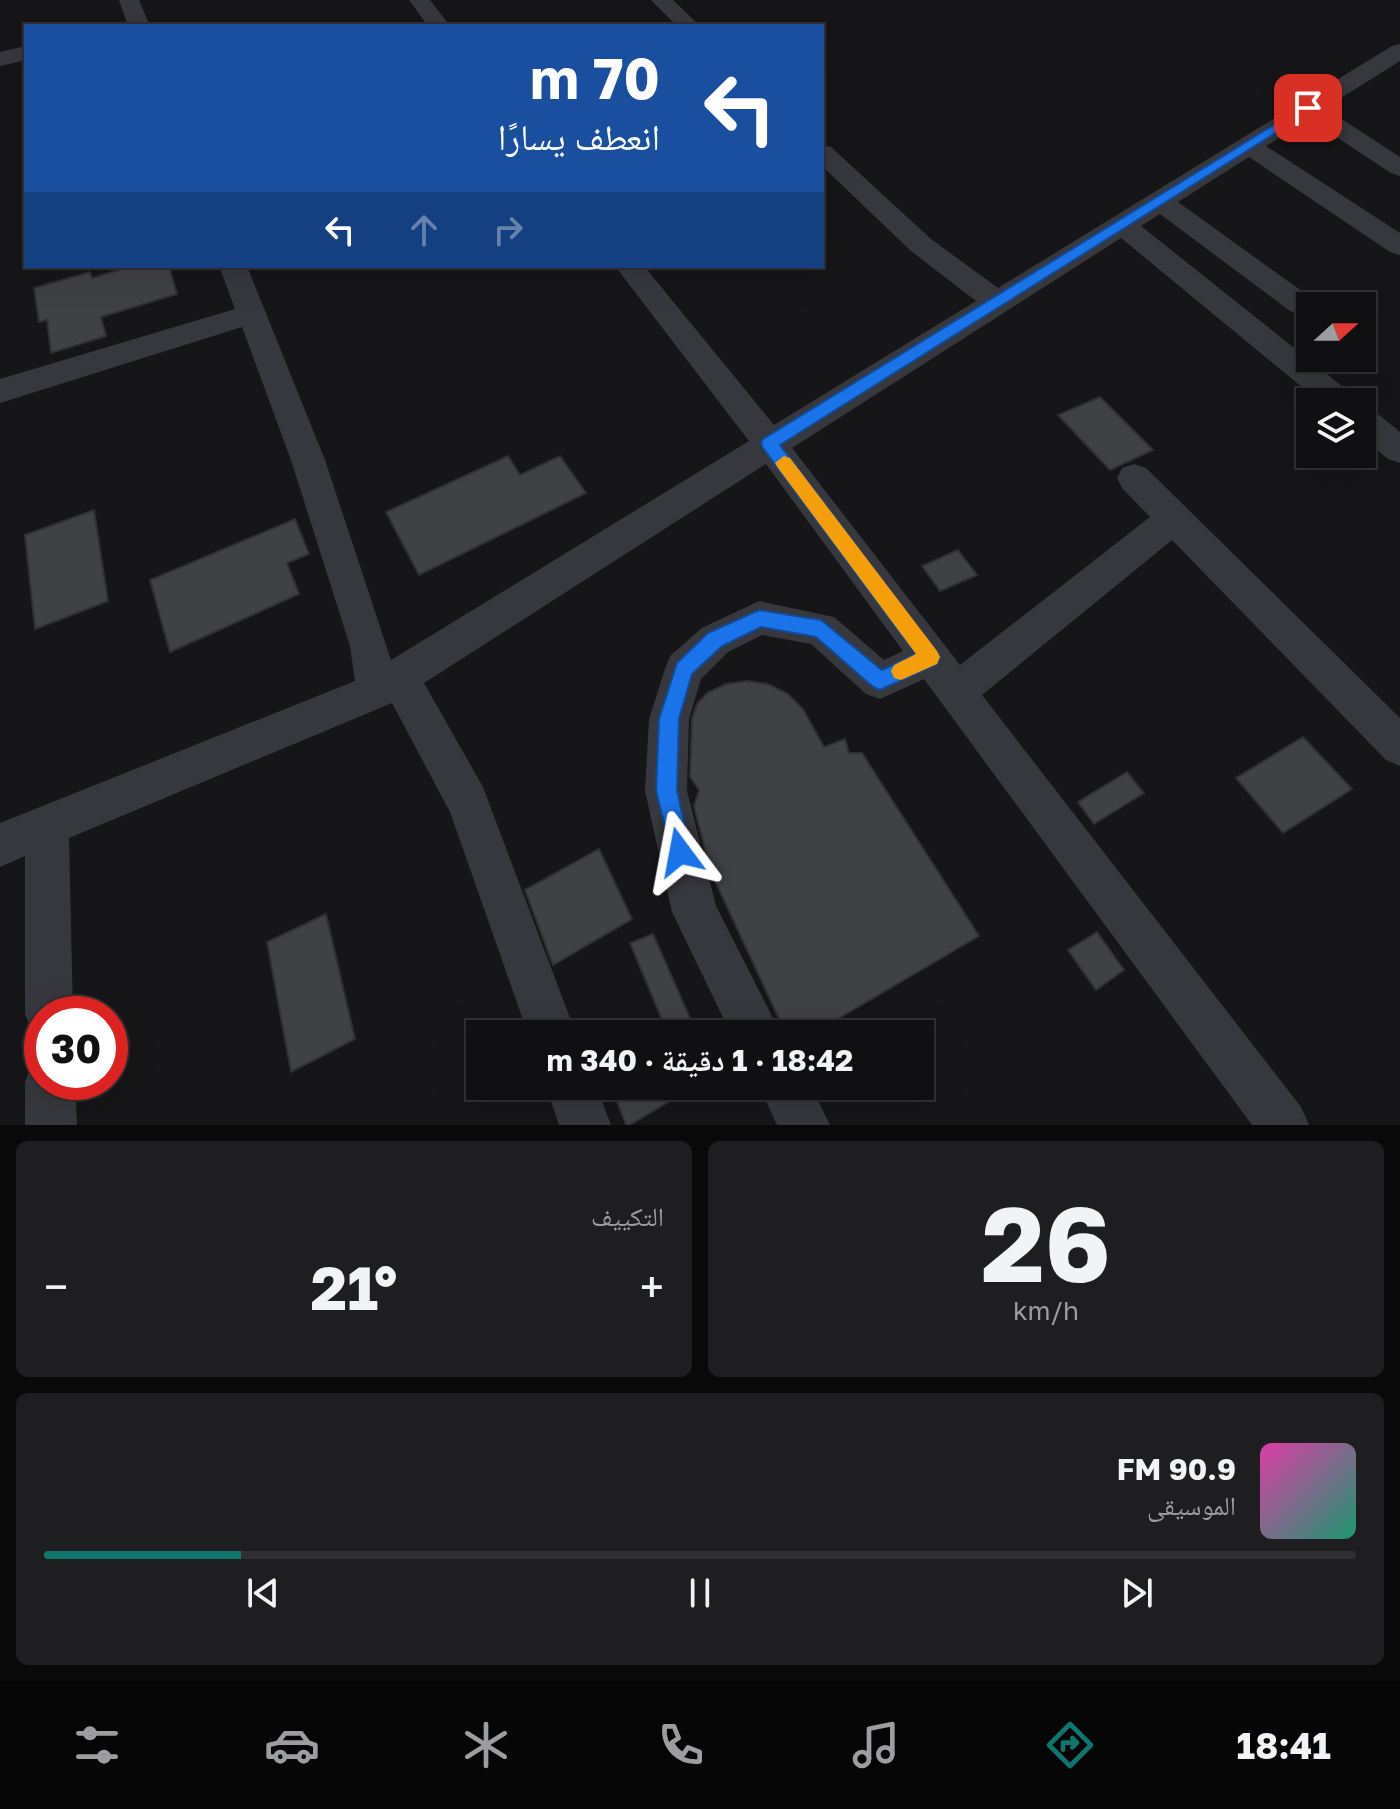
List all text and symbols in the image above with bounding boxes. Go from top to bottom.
text: 70 m [530,44,660,111]
icon: left [688,56,792,160]
pin [1274,74,1342,142]
icon: arrive [1286,86,1330,130]
text: انعطف يسارًا [498,115,660,158]
icon: left [318,208,362,252]
icon: ahead [402,208,446,252]
icon: right [486,208,530,252]
north arrow [1296,292,1376,372]
map controls [1296,292,1376,468]
button: layers [1296,388,1376,468]
position arrow [638,810,722,894]
speed limit sign: 30 [24,996,128,1100]
text: 18:42 · 1 دقيقة · 340 m [547,1042,853,1078]
text: 26 [981,1180,1111,1305]
text: التكييف [591,1201,664,1232]
text: 21° [311,1251,397,1323]
text: − [44,1260,68,1313]
text: + [640,1260,664,1313]
text: km/h [1013,1295,1079,1326]
text: 90.9 FM [1117,1451,1236,1487]
text: الموسيقى [1147,1490,1236,1521]
icon: previous [241,1571,285,1615]
icon: pause [678,1571,722,1615]
icon: next [1115,1571,1159,1615]
icon: filters [69,1717,125,1773]
icon: car [264,1717,320,1773]
icon: climate [458,1717,514,1773]
icon: phone [653,1717,709,1773]
icon: music [848,1717,904,1773]
icon: directions [1042,1717,1098,1773]
text: 18:41 [1237,1724,1331,1767]

